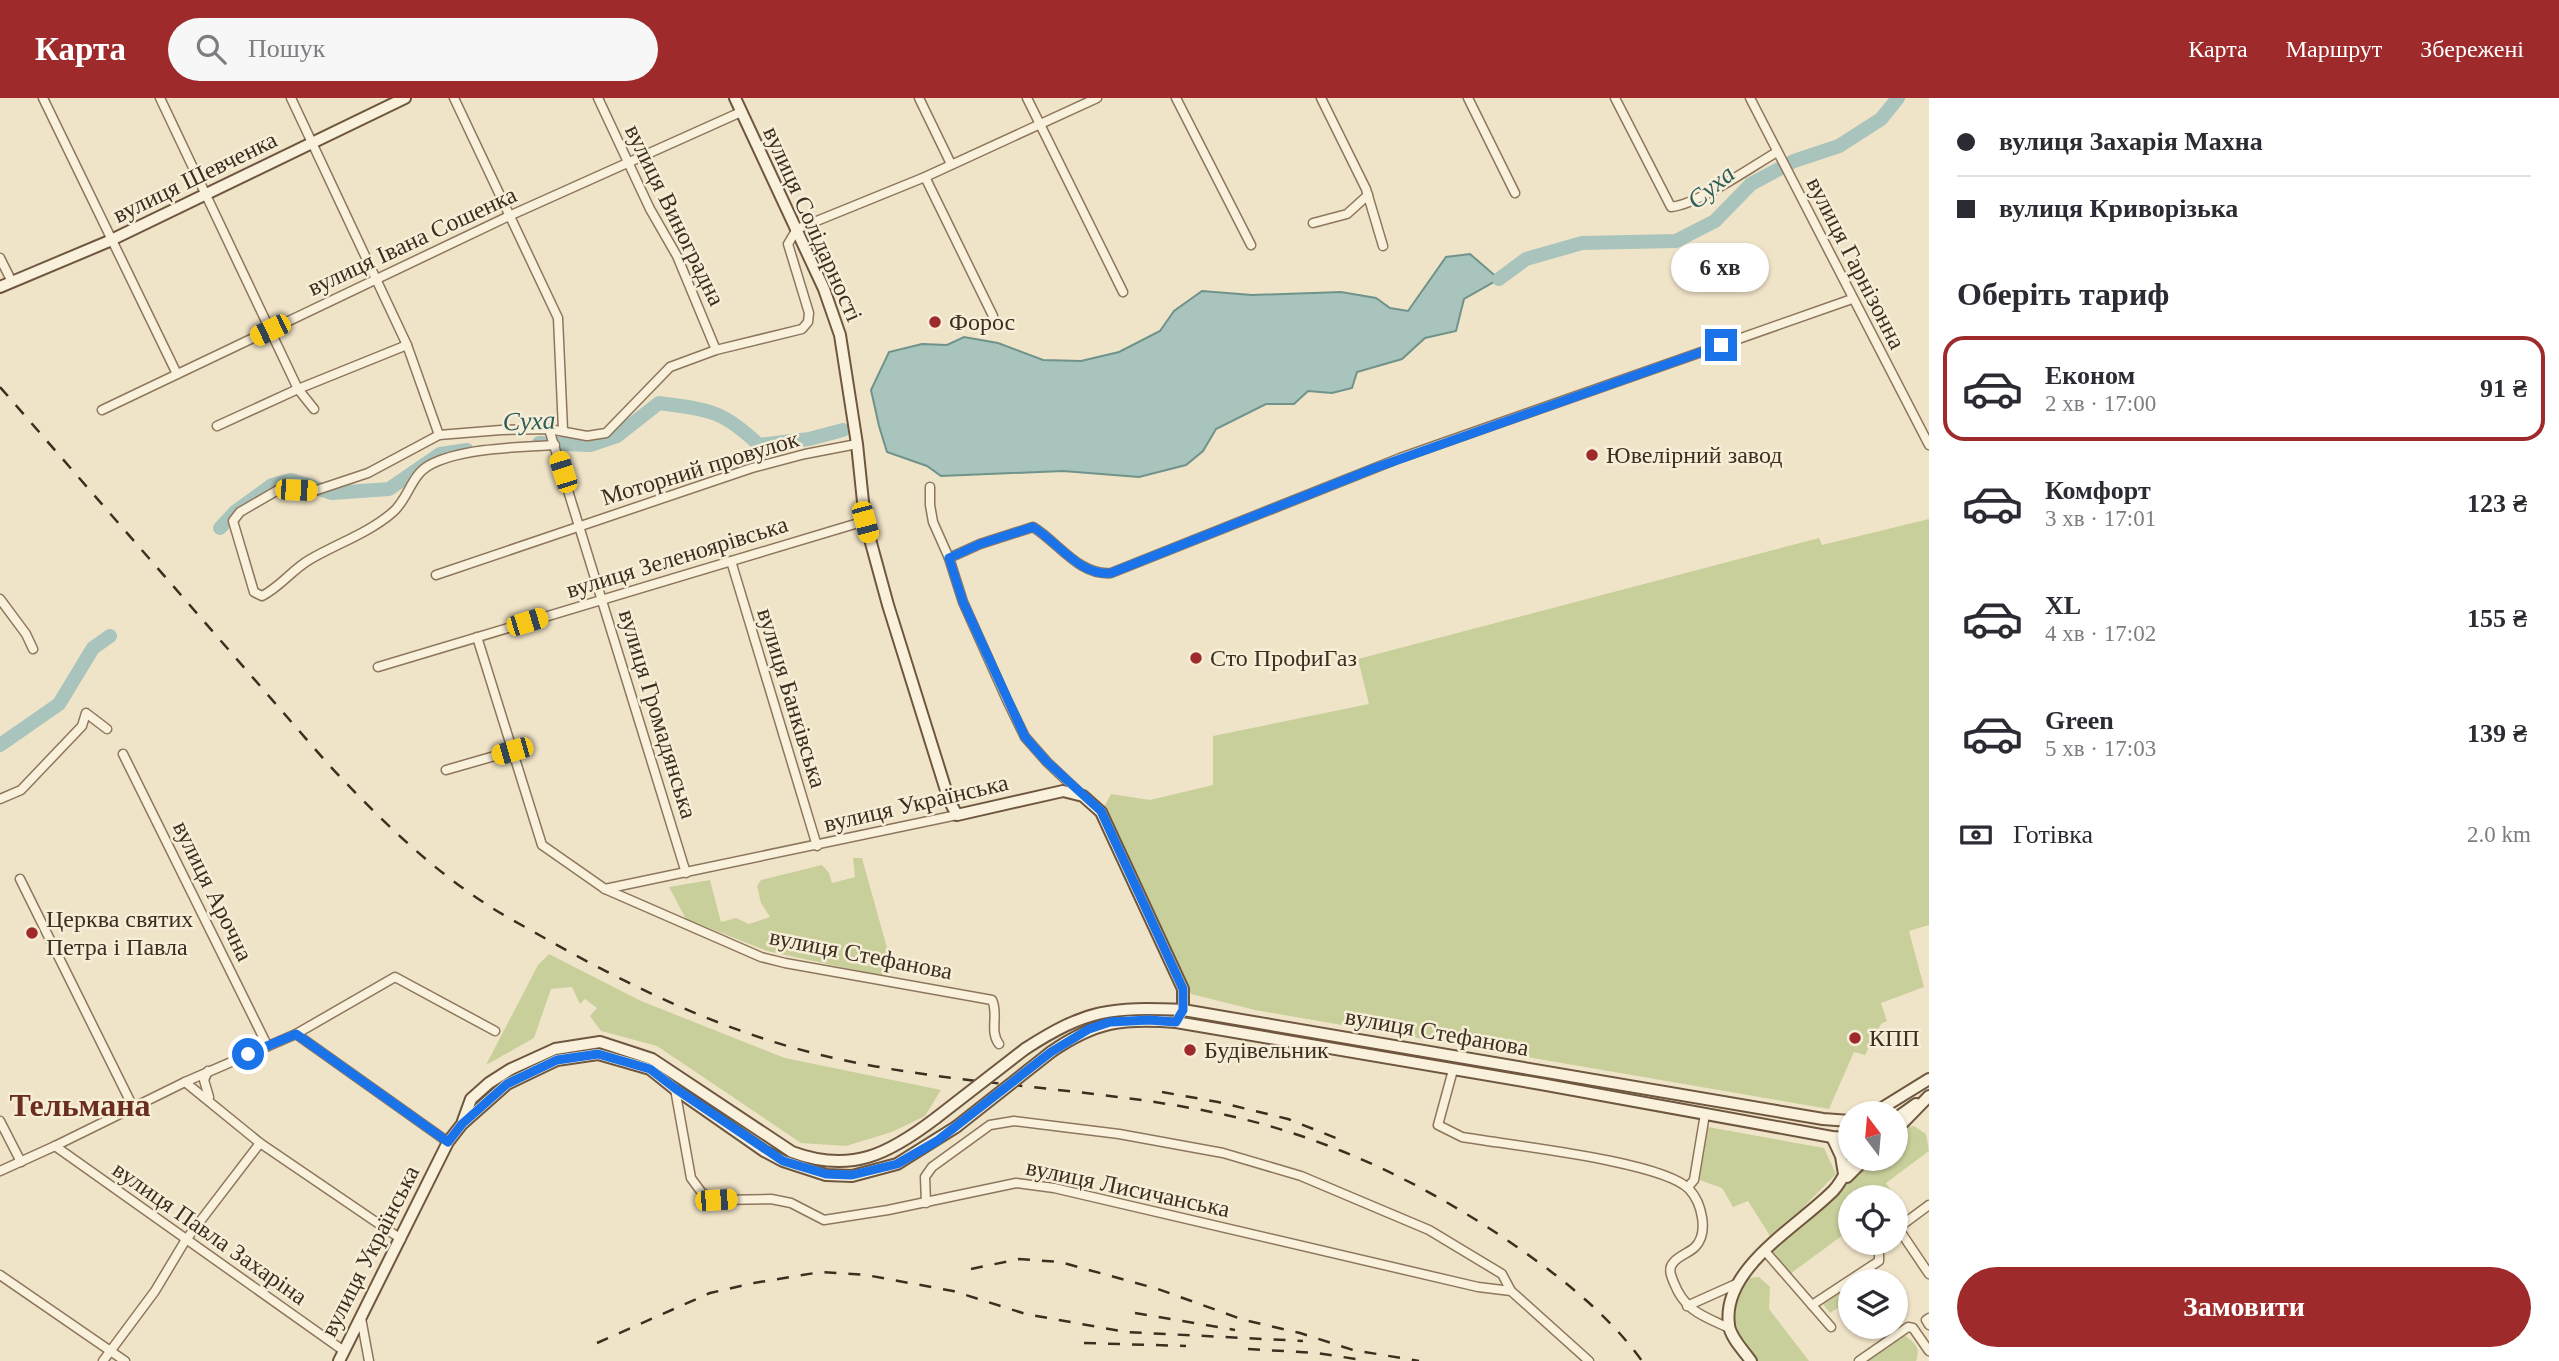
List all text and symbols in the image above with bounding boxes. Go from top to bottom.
search box [168,18,658,81]
icon: search [192,30,230,68]
text: Карта [35,31,126,67]
text: Пошук [248,34,325,63]
text: Карта [2188,36,2248,62]
text: Маршрут [2286,36,2382,62]
text: Збережені [2420,36,2524,62]
street label: вулиця Виноградна [620,120,730,310]
street label: вулиця Солідарності [758,123,868,326]
street label: вулиця Шевченка [109,126,281,228]
text: вулиця Захарія Махна [1999,127,2263,156]
water label: Суха [1681,159,1741,215]
street label: вулиця Гарнізонна [1801,173,1911,354]
street label: вулиця Івана Сошенка [304,181,521,301]
text: вулиця Криворізька [1999,194,2238,223]
callout: 6 хв [1672,244,1770,292]
text: 6 хв [1699,255,1741,280]
text: Оберіть тариф [1957,276,2169,312]
place label: Форос [949,309,1015,335]
car [247,311,294,349]
marker: Форос [927,314,943,330]
route end [1705,329,1737,361]
icon: car [1961,357,2024,420]
text: Економ [2045,361,2135,390]
text: 91 ₴ [2480,374,2527,403]
text: 2 хв · 17:00 [2045,391,2156,416]
water label: Суха [502,406,556,436]
street label: Моторний провулок [598,425,802,510]
place label: Ювелірний завод [1606,442,1783,468]
marker: Ювелірний завод [1584,447,1600,463]
car [547,449,580,495]
icon: car [1961,472,2024,535]
text: Комфорт [2045,476,2151,505]
car [275,479,318,501]
text: 123 ₴ [2467,489,2527,518]
car [850,499,881,545]
text: 3 хв · 17:01 [2045,506,2156,531]
street label: вулиця Зеленоярівська [563,511,791,603]
icon: car [1961,587,2024,650]
text: XL [2045,591,2081,620]
text: 155 ₴ [2467,604,2527,633]
street label: вулиця Банківська [752,605,832,791]
car [504,606,551,638]
street label: вулиця Громадянська [614,606,702,822]
text: 4 хв · 17:02 [2045,621,2156,646]
place label: Сто ПрофиГаз [1210,645,1357,671]
marker: Сто ПрофиГаз [1188,650,1204,666]
icon: car [1961,702,2024,765]
text: Green [2045,706,2114,735]
text: 139 ₴ [2467,719,2527,748]
car [489,735,536,767]
text: 5 хв · 17:03 [2045,736,2156,761]
street label: вулиця Українська [821,769,1011,837]
icon: cash [1957,816,1995,854]
street label: вулиця Арочна [168,817,258,966]
text: Готівка [2013,820,2093,849]
text: 2.0 km [2467,822,2531,847]
place label: Церква святих Петра і Павла [46,906,193,960]
street label: вулиця Стефанова [767,923,955,985]
marker: Церква святих Петра і Павла [24,925,40,941]
street label: вулиця Стефанова [1343,1003,1531,1061]
place label: КПП [1869,1025,1920,1051]
marker: КПП [1847,1030,1863,1046]
place label: Будівельник [1204,1037,1329,1063]
route start [232,1038,264,1070]
marker: Будівельник [1182,1042,1198,1058]
district label: Тельмана [9,1087,151,1123]
north arrow [1838,1101,1908,1171]
map controls [1838,1101,1908,1339]
street label: вулиця Лисичанська [1024,1154,1233,1222]
street label: вулиця Павла Захаріна [108,1156,312,1310]
street label: вулиця Українська [316,1161,425,1341]
button: locate [1838,1185,1908,1255]
car [695,1188,738,1212]
button: Замовити [1957,1267,2531,1347]
button: layers [1838,1269,1908,1339]

